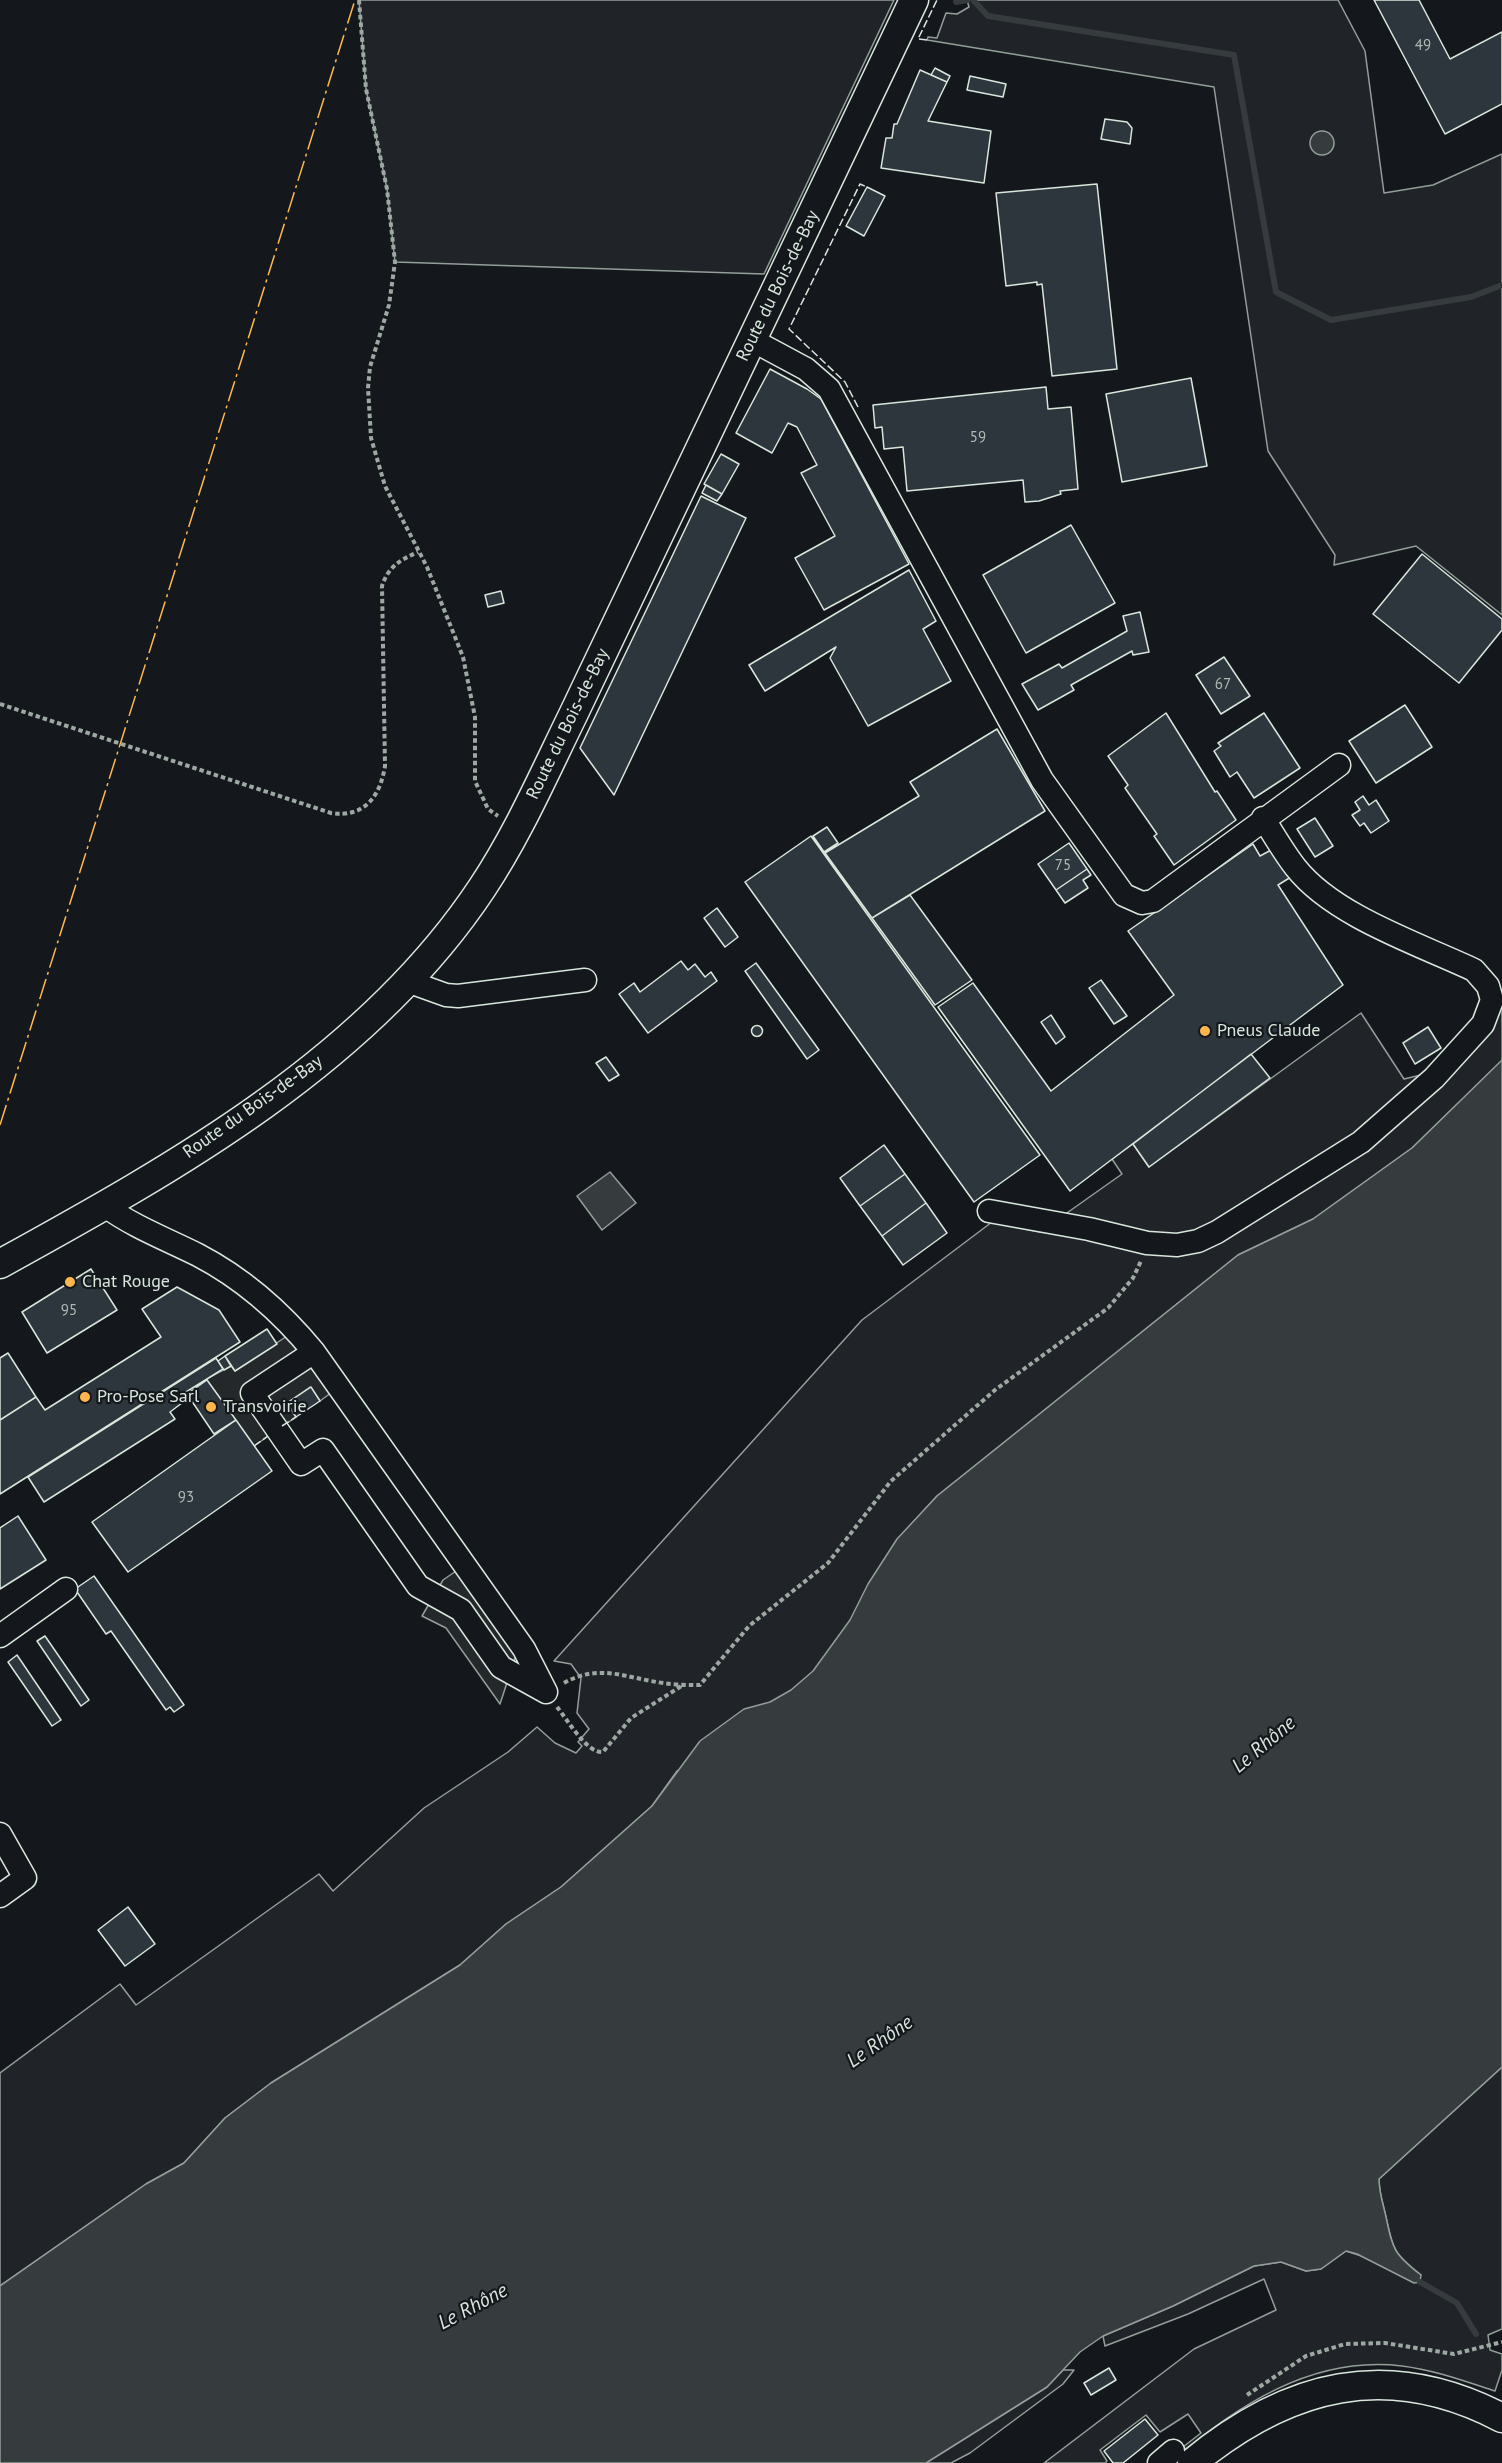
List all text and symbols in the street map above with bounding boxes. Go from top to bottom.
house number: 49 [1415,37,1431,55]
street label: Route du Bois-de-Bay [732,207,824,365]
house number: 59 [970,429,986,447]
street label: Route du Bois-de-Bay [522,645,614,803]
house number: 67 [1215,676,1231,694]
house number: 75 [1055,857,1071,875]
place label: Pneus Claude [1217,1020,1320,1042]
marker: Pneus Claude [1198,1024,1212,1038]
street label: Route du Bois-de-Bay [179,1051,327,1163]
place label: Chat Rouge [82,1271,170,1293]
marker: Chat Rouge [63,1275,77,1289]
house number: 95 [61,1302,77,1320]
place label: Pro-Pose Sarl [97,1386,199,1408]
marker: Pro-Pose Sarl [78,1390,92,1404]
place label: Transvoirie [223,1396,307,1418]
marker: Transvoirie [204,1400,218,1414]
house number: 93 [178,1489,194,1507]
water label: Le Rhône [1227,1712,1301,1778]
water label: Le Rhône [842,2011,918,2073]
water label: Le Rhône [434,2279,512,2335]

